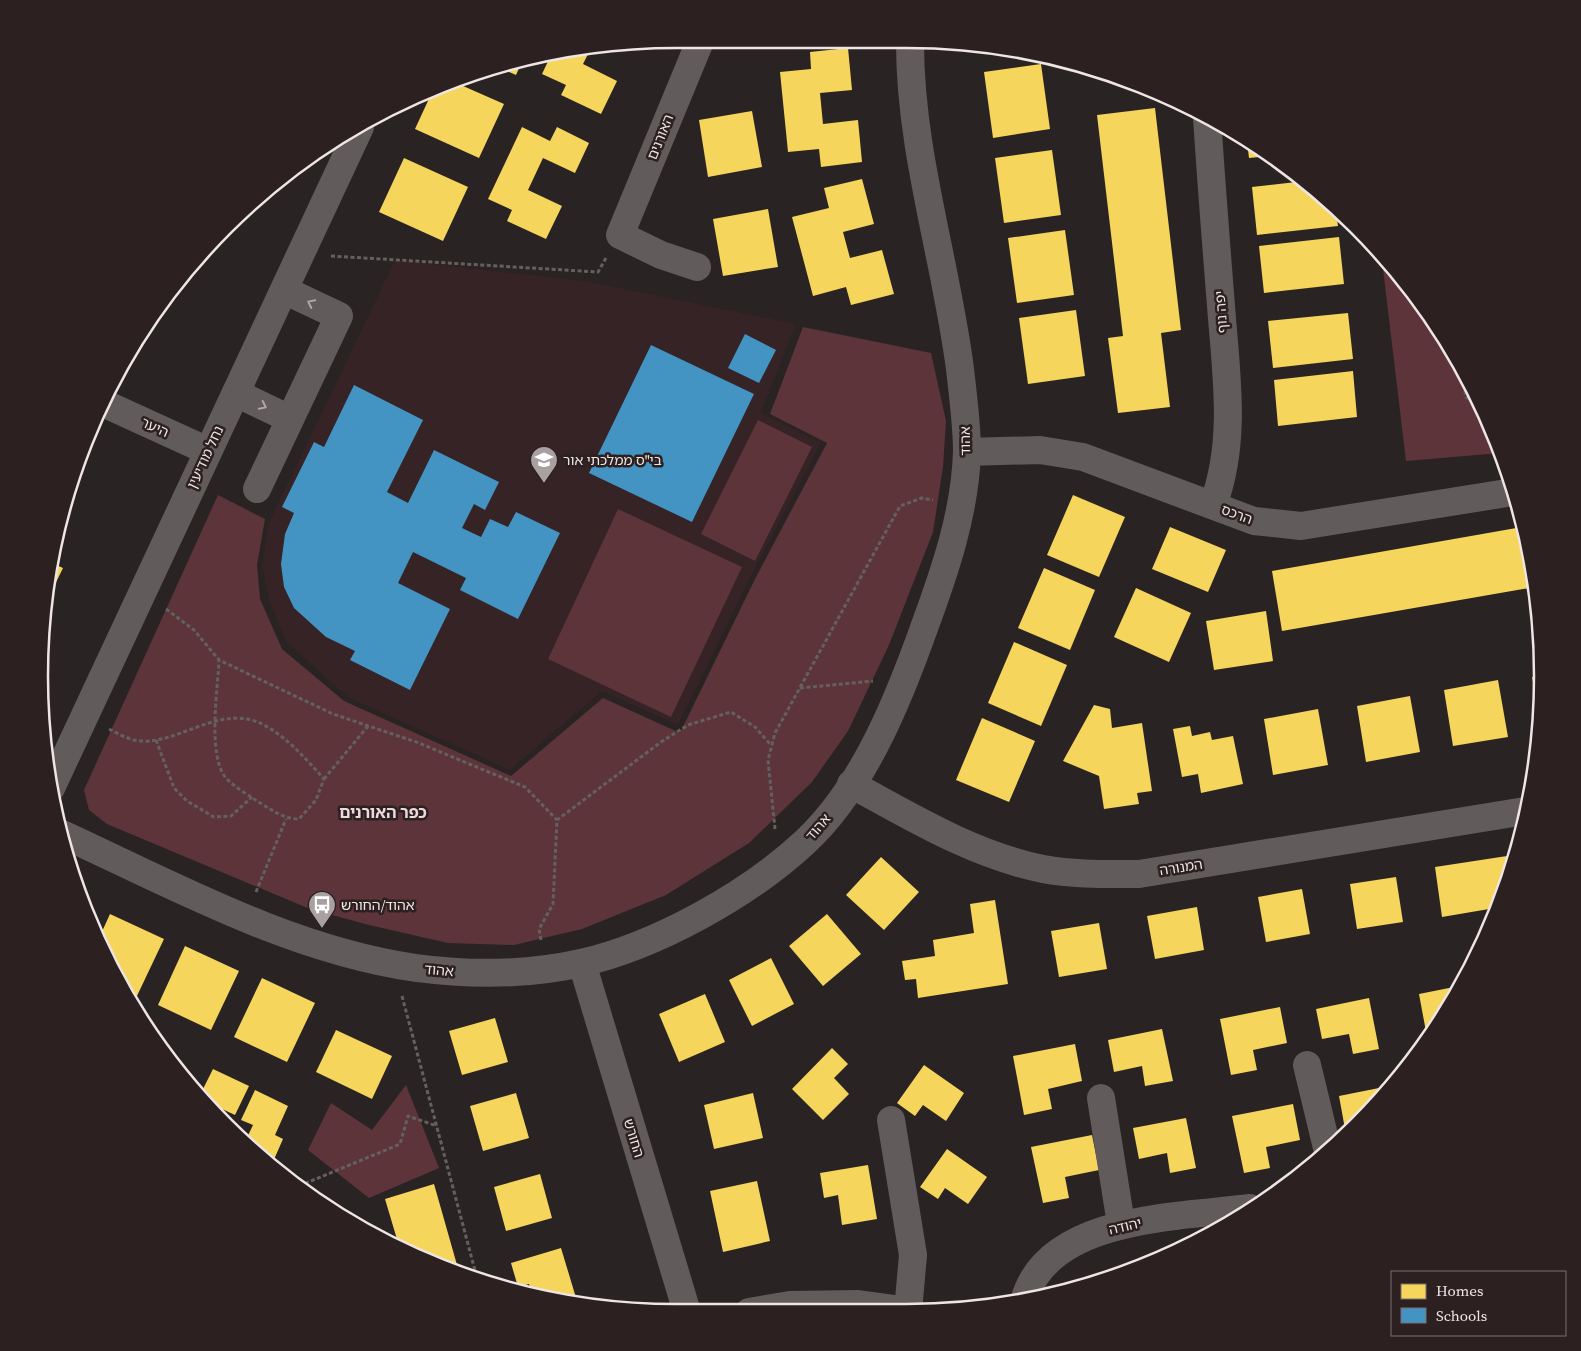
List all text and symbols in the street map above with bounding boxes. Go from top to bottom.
street label: האורנים [642,111,678,163]
street label: יפה נוף [1210,290,1232,334]
one-way arrow [307,299,316,309]
one-way arrow [257,400,266,410]
street label: היער [138,412,172,442]
street label: נחל מודיעין [182,422,228,492]
street label: אהוד [955,426,975,456]
school or university icon: בי"ס ממלכתי אור [529,445,559,484]
place label: בי"ס ממלכתי אור [563,450,662,470]
street label: הרכס [1219,499,1255,529]
district label: כפר האורנים [339,801,427,823]
street label: אהוד [801,809,835,845]
street label: המנורה [1158,854,1204,880]
bus stop icon: אהוד/החורש [307,890,337,929]
place label: אהוד/החורש [341,895,415,915]
street label: אהוד [423,959,455,981]
street label: החורש [619,1116,649,1160]
street label: יהודה [1107,1213,1143,1239]
legend [1391,1271,1566,1336]
text: Homes [1436,1280,1483,1301]
text: Schools [1436,1305,1487,1326]

